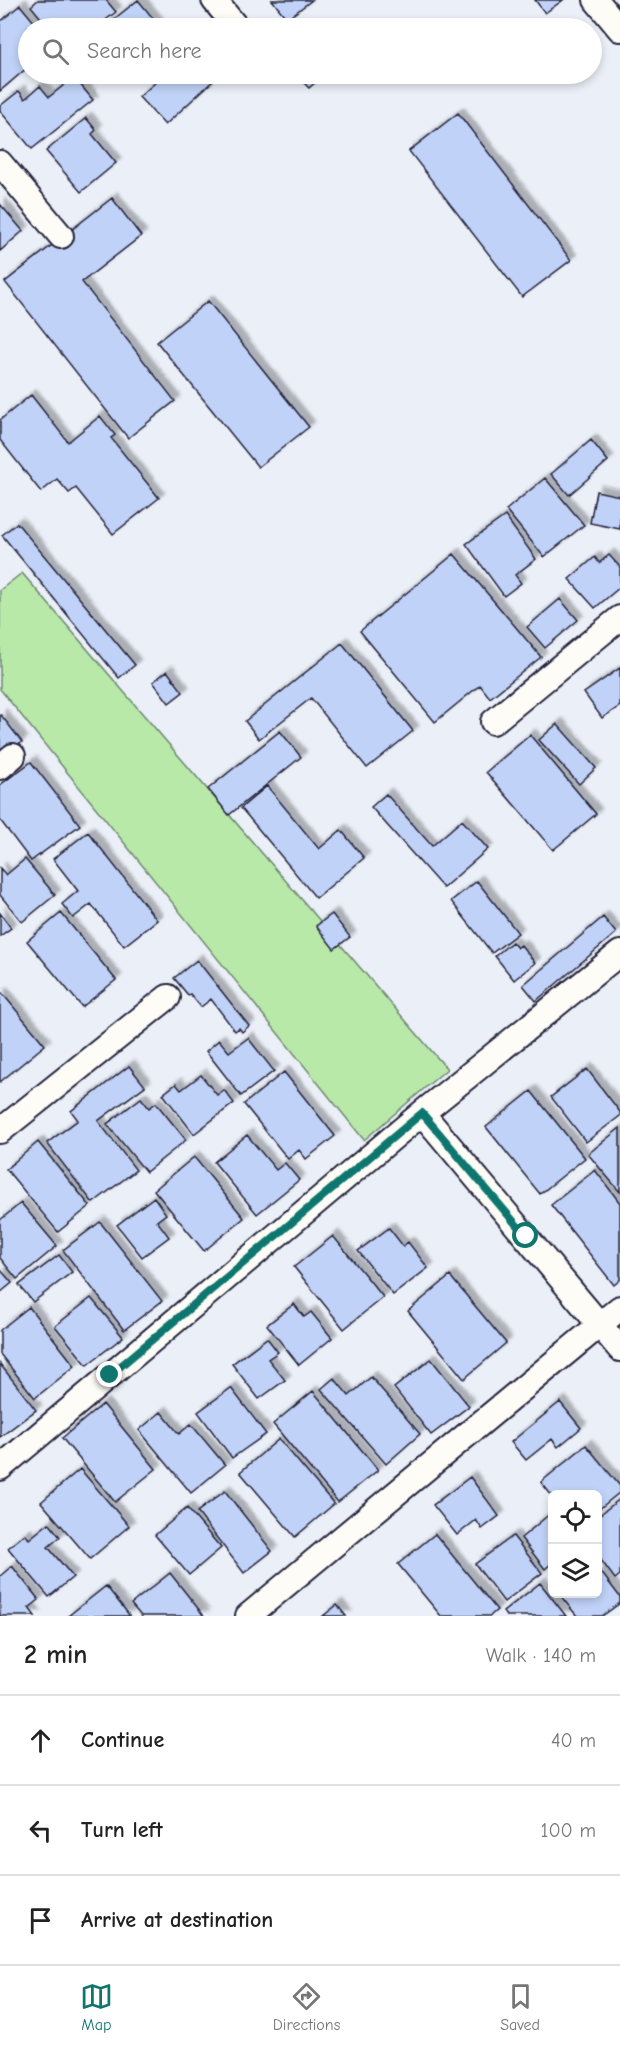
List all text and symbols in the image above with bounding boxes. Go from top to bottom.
search box [18,18,602,84]
icon: search [39,35,72,68]
text: Search here [87,38,202,64]
route start [512,1222,538,1248]
route end [96,1361,122,1387]
map controls [548,1490,602,1598]
button: locate [548,1490,602,1544]
button: layers [548,1544,602,1598]
text: 2 min [24,1640,87,1670]
text: Walk · 140 m [486,1644,596,1667]
icon: ahead [24,1724,57,1757]
text: Continue [81,1727,164,1753]
text: 40 m [551,1729,596,1752]
icon: left [24,1814,57,1847]
text: Turn left [81,1817,163,1843]
text: 100 m [541,1819,596,1842]
icon: arrive [24,1904,57,1937]
text: Arrive at destination [81,1907,273,1933]
tab: Map [80,1980,113,2034]
tab: Directions [273,1980,340,2034]
tab: Saved [500,1980,540,2034]

